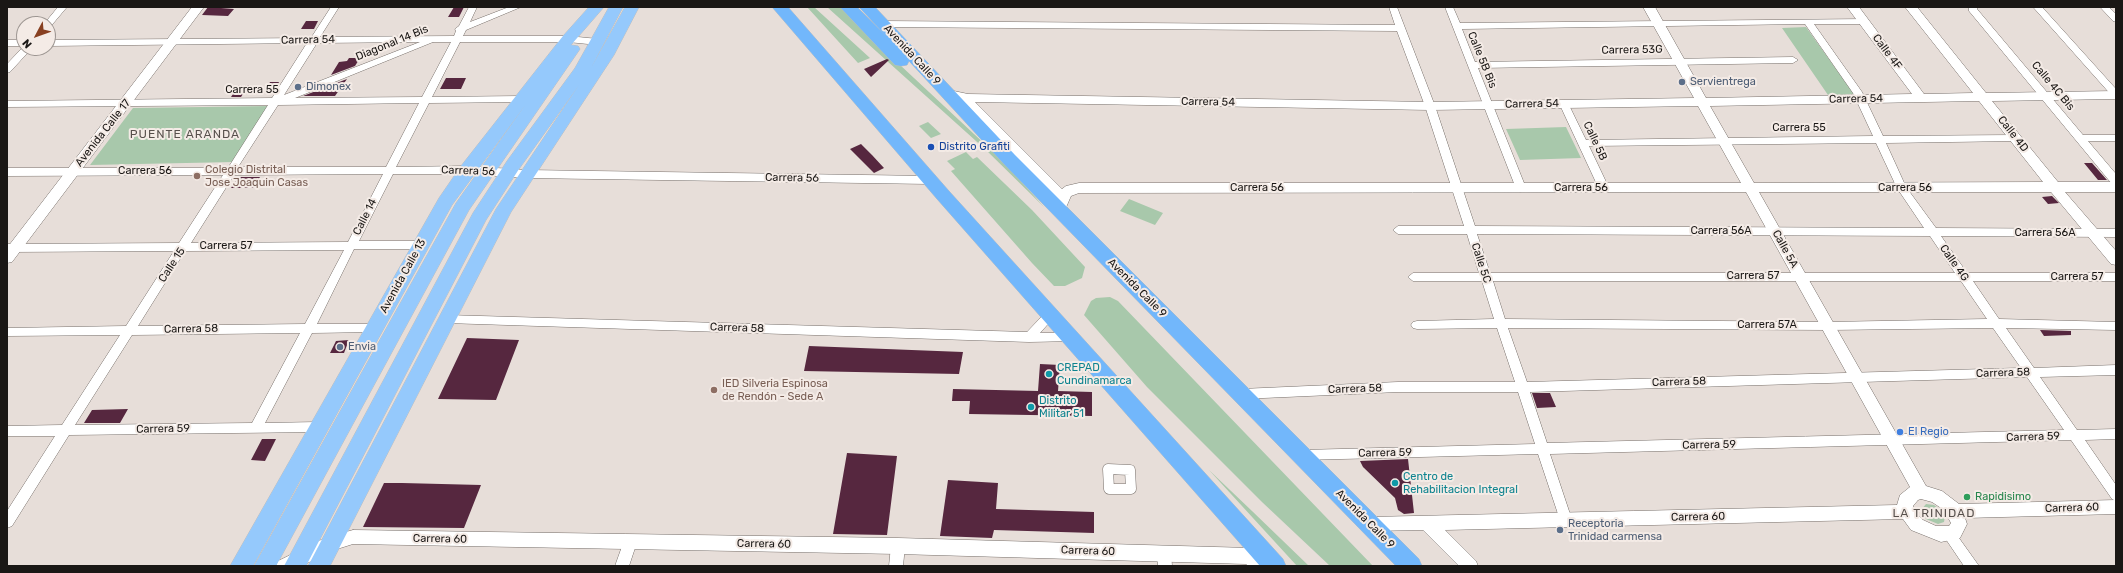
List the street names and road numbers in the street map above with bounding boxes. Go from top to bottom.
street label: Diagonal 14 Bis [354,22,430,64]
street label: Avenida Calle 9 [881,22,943,88]
street label: Calle 5B Bis [1465,30,1499,90]
street label: Calle 4F [1869,32,1905,72]
street label: Carrera 54 [281,33,335,47]
street label: Carrera 53G [1601,43,1663,57]
street label: Calle 4C Bis [2029,59,2077,113]
street label: Carrera 55 [225,83,279,97]
street label: Carrera 54 [1829,92,1883,106]
street label: Carrera 54 [1181,95,1235,109]
street label: Avenida Calle 17 [73,97,133,169]
street label: Carrera 54 [1505,97,1559,111]
street label: Calle 4D [1995,113,2031,155]
street label: Calle 5B [1580,119,1610,163]
street label: Carrera 55 [1772,121,1826,135]
street label: Carrera 56 [441,163,495,179]
street label: Carrera 56 [118,164,172,178]
street label: Carrera 56 [765,171,819,185]
street label: Carrera 56 [1230,181,1284,195]
street label: Carrera 56 [1554,181,1608,195]
street label: Carrera 56 [1878,181,1932,195]
street label: Calle 14 [350,197,380,237]
street label: Carrera 56A [1690,224,1752,238]
street label: Carrera 56A [2014,226,2076,240]
street label: Calle 5A [1769,228,1801,270]
street label: Avenida Calle 13 [377,237,429,315]
street label: Carrera 57 [200,239,252,253]
street label: Calle 5C [1468,241,1494,285]
street label: Calle 4G [1937,242,1971,284]
street label: Calle 15 [156,245,188,285]
street label: Avenida Calle 9 [1105,256,1169,320]
street label: Carrera 57 [1727,269,1779,283]
street label: Carrera 57 [2051,270,2103,284]
street label: Carrera 57A [1737,318,1797,332]
street label: Carrera 58 [710,320,764,336]
street label: Carrera 58 [164,322,218,336]
street label: Carrera 58 [1976,365,2030,381]
street label: Carrera 58 [1652,374,1706,390]
street label: Carrera 58 [1328,381,1382,397]
street label: Carrera 59 [136,422,190,436]
street label: Carrera 59 [2006,429,2060,445]
street label: Carrera 59 [1682,438,1736,452]
street label: Carrera 59 [1358,446,1412,460]
street label: Avenida Calle 9 [1333,487,1397,551]
street label: Carrera 60 [2045,500,2099,516]
street label: Carrera 60 [1671,510,1725,524]
street label: Carrera 60 [413,532,467,546]
street label: Carrera 60 [737,537,791,551]
street label: Carrera 60 [1061,543,1115,559]

